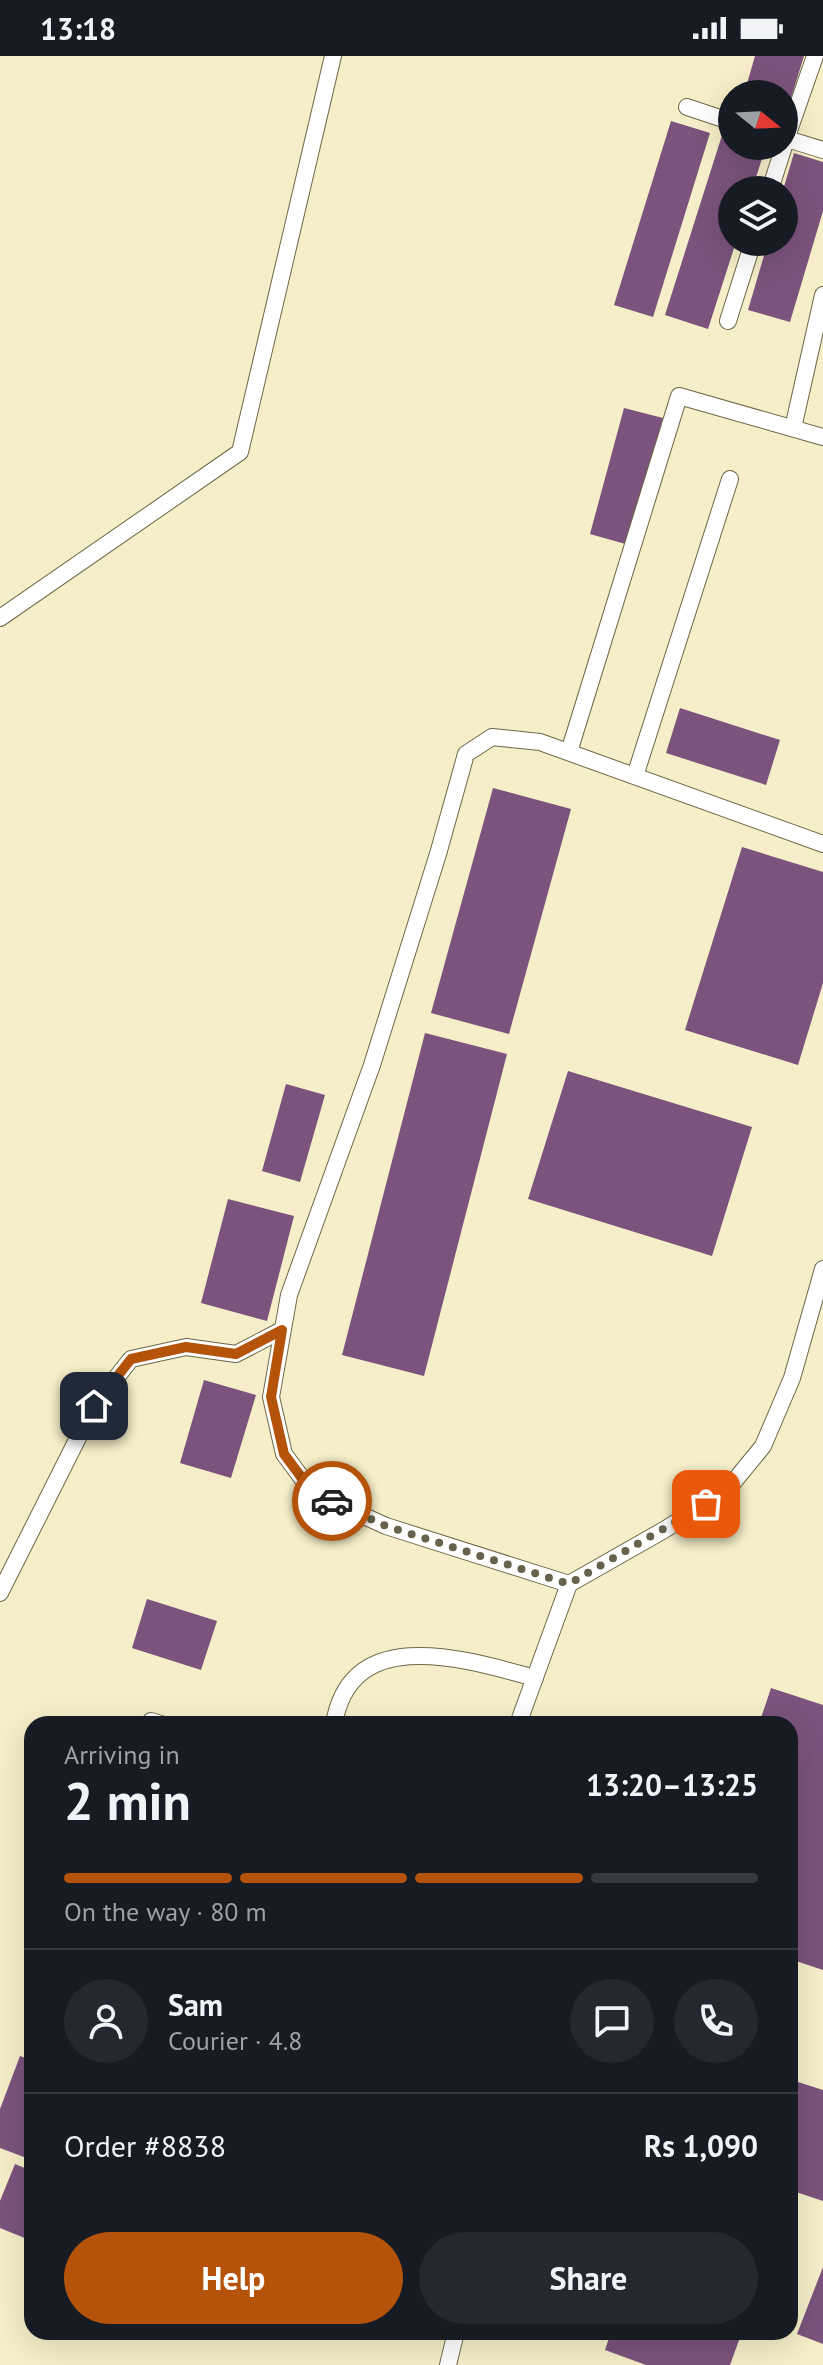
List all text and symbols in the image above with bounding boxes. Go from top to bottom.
text: 13:18 [40,9,116,48]
north arrow [718,80,798,160]
map controls [718,80,798,256]
button: layers [718,176,798,256]
pin [60,1372,128,1440]
icon: home [72,1384,116,1428]
courier [292,1461,372,1541]
pin [672,1470,740,1538]
icon: car [310,1479,354,1523]
icon: bag [684,1482,728,1526]
text: Arriving in [64,1738,180,1771]
text: 13:20–13:25 [586,1765,758,1804]
text: 2 min [64,1767,191,1834]
text: On the way · 80 m [64,1895,267,1928]
button: person [64,1979,148,2063]
button: chat [570,1979,654,2063]
button: phone [674,1979,758,2063]
text: Sam [168,1985,223,2024]
text: Courier · 4.8 [168,2024,302,2057]
text: Order #8838 [64,2126,226,2165]
text: Rs 1,090 [644,2126,758,2165]
button: Help [64,2232,403,2324]
button: Share [419,2232,758,2324]

